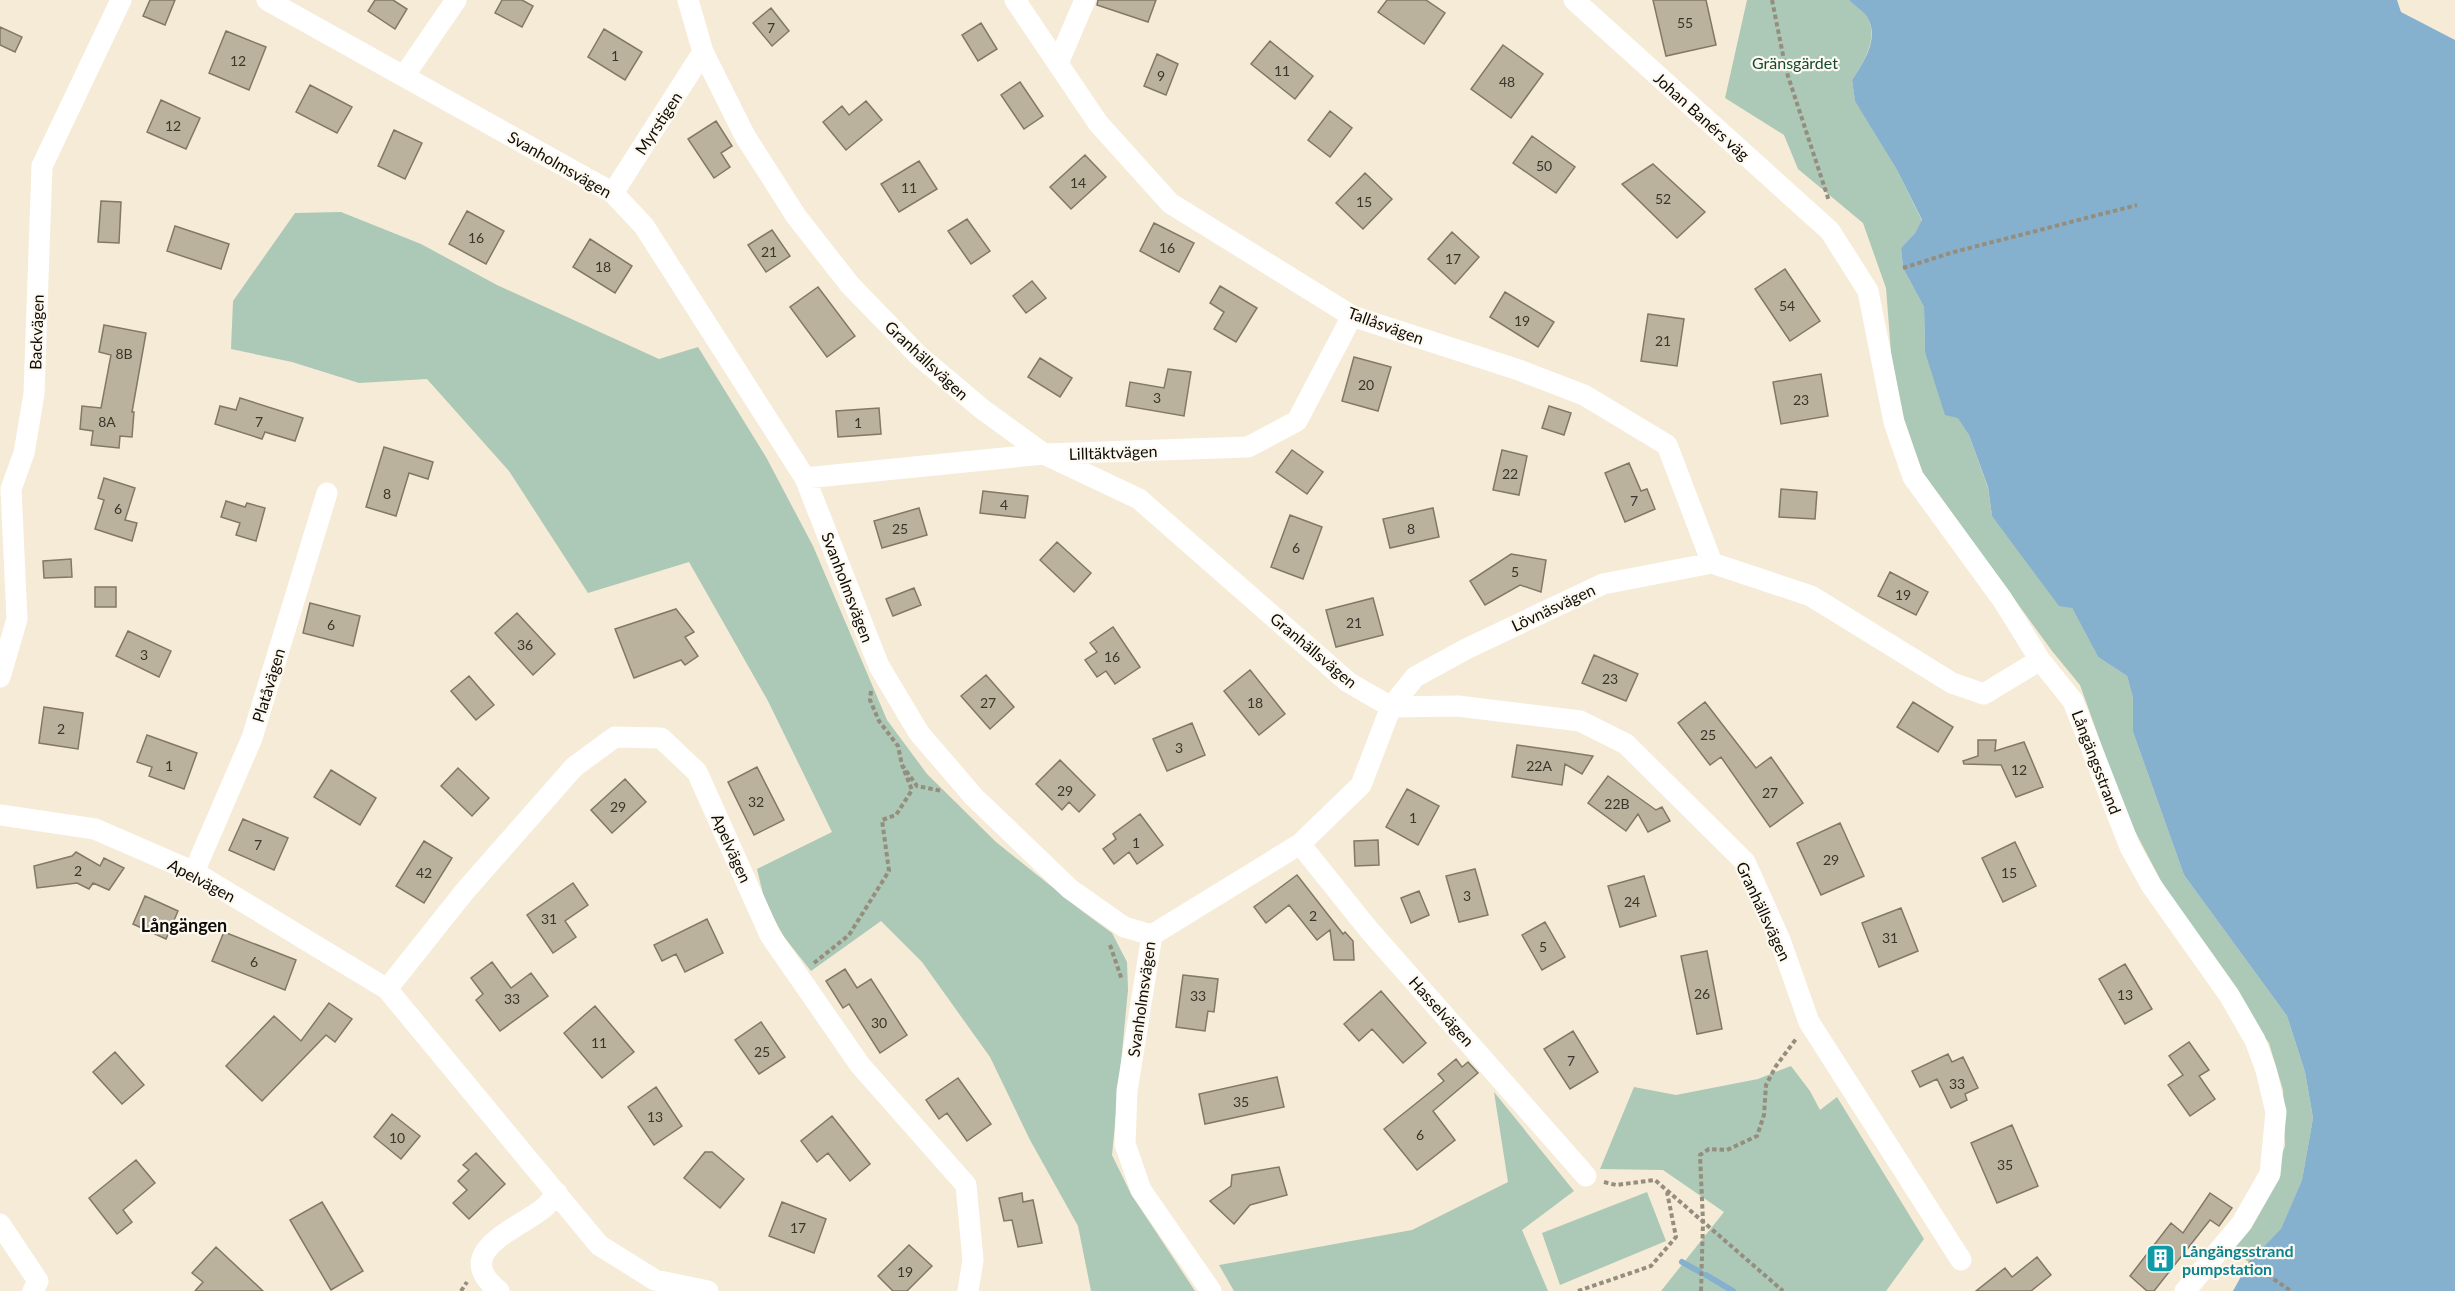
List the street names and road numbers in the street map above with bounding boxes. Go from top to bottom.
street label: Johan Banérs väg [1650,68,1754,164]
street label: Myrstigen [631,88,685,158]
street label: Svanholmsvägen [505,127,615,201]
street label: Backvägen [25,294,47,370]
street label: Tallåsvägen [1345,302,1427,348]
street label: Granhällsvägen [881,317,973,403]
street label: Lilltäktvägen [1068,441,1158,463]
street label: Svanholmsvägen [818,529,878,645]
street label: Lövnäsvägen [1508,579,1598,635]
street label: Granhällsvägen [1267,608,1361,692]
street label: Platåvägen [248,646,288,724]
street label: Långängsstrand [2068,707,2126,817]
street label: Apelvägen [708,811,756,885]
street label: Apelvägen [165,854,239,906]
street label: Granhällsvägen [1733,859,1795,963]
street label: Svanholmsvägen [1123,940,1159,1058]
street label: Hasselvägen [1406,972,1478,1050]

